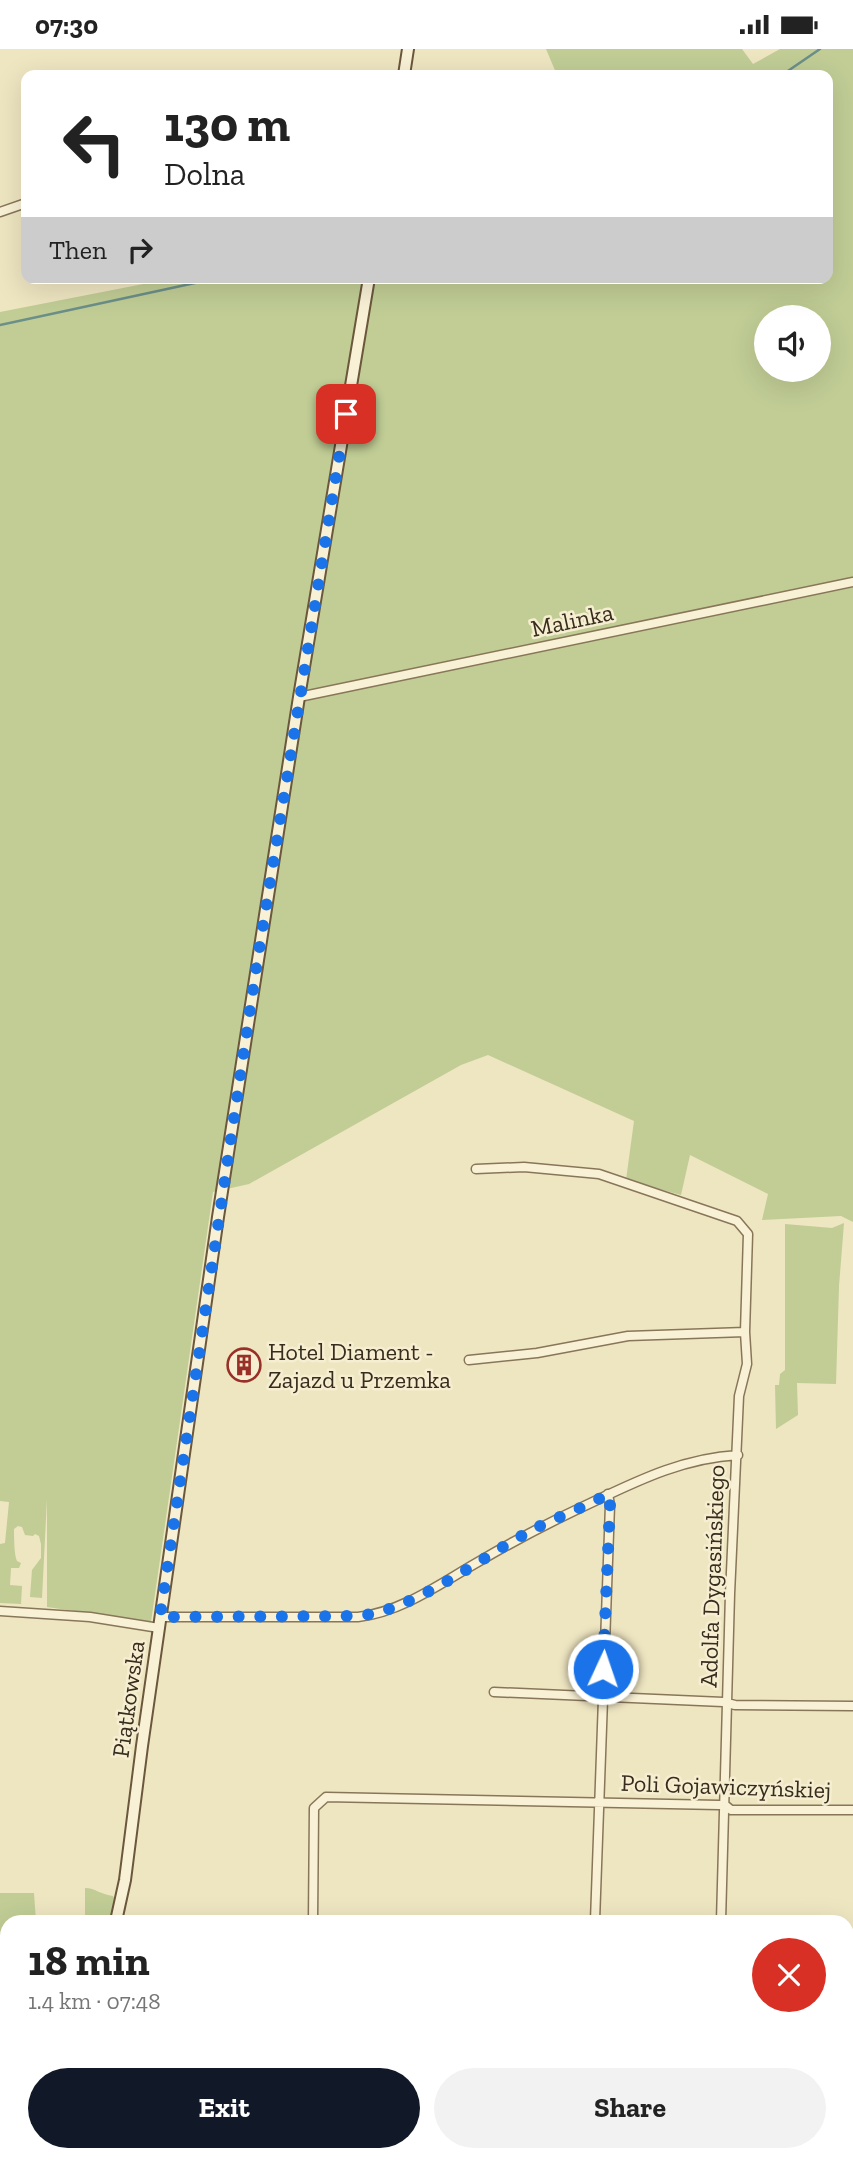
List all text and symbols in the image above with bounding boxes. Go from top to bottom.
text: 07:30 [35,9,98,41]
text: 130 m [164,95,290,154]
icon: left [49,98,140,189]
text: Dolna [164,155,245,193]
icon: right [121,231,159,269]
text: Then [49,234,107,266]
map controls [754,305,831,382]
button: sound [754,305,831,382]
pin [316,384,376,444]
icon: arrive [327,395,365,433]
street label: Malinka [528,597,616,643]
place label: Hotel Diament - Zajazd u Przemka [268,1337,451,1394]
building icon: Hotel Diament - Zajazd u Przemka [225,1346,263,1384]
street label: Adolfa Dygasińskiego [694,1464,730,1688]
position arrow [566,1632,640,1706]
street label: Piątkowska [105,1638,151,1759]
street label: Poli Gojawiczyńskiej [620,1768,832,1804]
text: 18 min [28,1935,150,1986]
button: close [752,1938,826,2012]
text: 1.4 km · 07:48 [28,1987,161,2015]
button: Exit [28,2068,420,2148]
button: Share [434,2068,826,2148]

